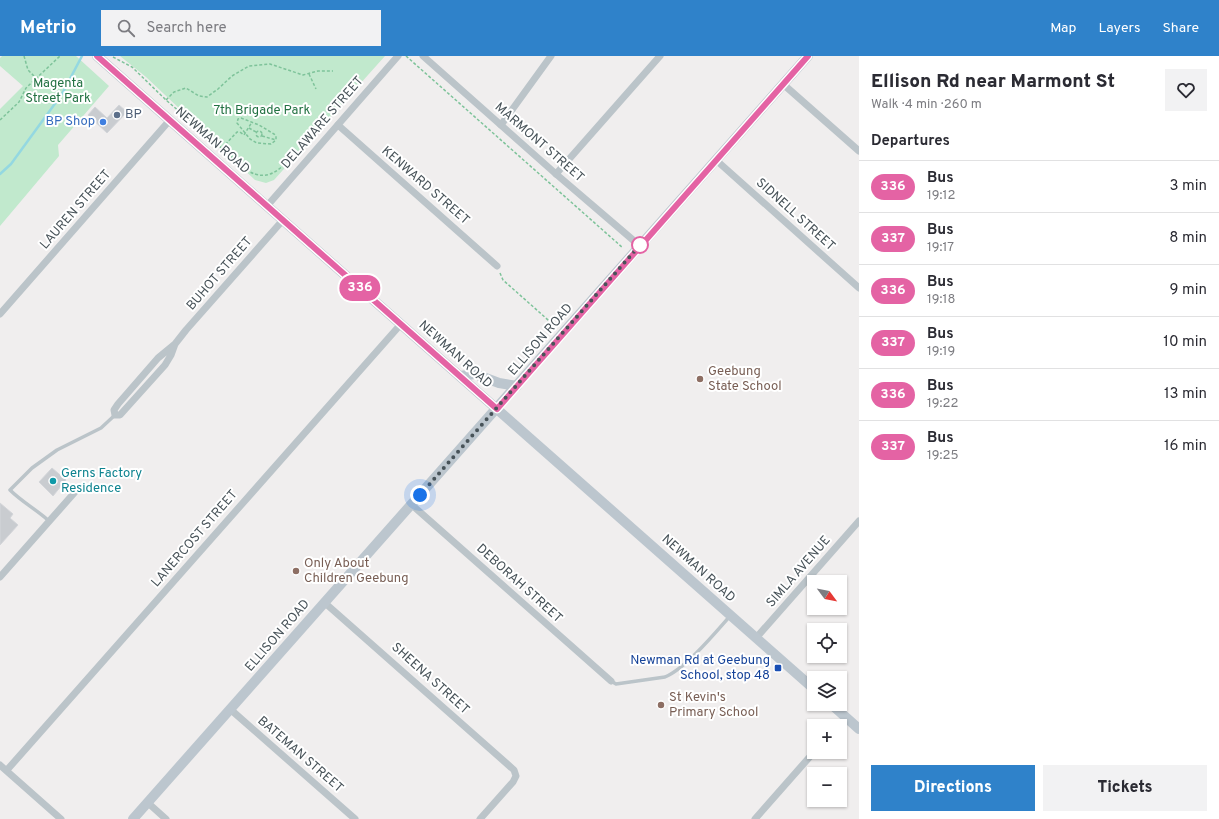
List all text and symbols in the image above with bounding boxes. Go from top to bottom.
search box [101,10,381,46]
text: Metrio [20,16,77,40]
icon: search [115,17,137,39]
text: Search here [147,19,227,38]
text: Map [1050,20,1076,37]
text: Layers [1098,20,1140,37]
text: Share [1162,20,1199,37]
button: heart [1165,69,1207,111]
text: Ellison Rd near Marmont St [871,70,1115,94]
street label: DELAWARE STREET [278,73,368,173]
park label: Magenta Street Park [25,76,91,107]
text: Walk · 4 min · 260 m [871,97,982,113]
street label: MARMONT STREET [491,100,587,186]
park label: 7th Brigade Park [214,103,311,119]
street label: NEWMAN ROAD [171,104,253,178]
place label: BP [125,107,142,123]
marker: BP [112,110,122,120]
place label: BP Shop [45,114,95,130]
marker: BP Shop [98,117,108,127]
text: Departures [871,132,950,151]
street label: KENWARD STREET [378,143,472,229]
street label: LAUREN STREET [37,167,115,253]
text: Bus [927,169,954,188]
street label: SIDNELL STREET [752,175,838,255]
text: 3 min [1169,177,1207,196]
text: 336 [880,178,906,195]
text: 19:12 [927,188,955,204]
text: Bus [927,221,954,240]
text: 8 min [1169,229,1207,248]
text: 337 [881,230,905,247]
street label: BUHOT STREET [184,234,256,314]
unlabelled marker [631,236,649,254]
text: 19:17 [927,240,954,256]
text: Bus [927,273,954,292]
line badge: 336 [337,275,383,301]
text: 336 [347,279,373,296]
text: 9 min [1170,281,1207,300]
text: 336 [880,282,906,299]
text: 19:18 [927,292,955,308]
street label: ELLISON ROAD [505,301,577,379]
street label: NEWMAN ROAD [415,318,495,392]
text: Bus [927,325,954,344]
text: 10 min [1163,333,1207,352]
text: 337 [881,334,905,351]
text: 19:19 [927,344,955,360]
place label: Geebung State School [708,364,782,395]
marker: Geebung State School [695,374,705,384]
text: Bus [927,377,954,396]
text: 13 min [1164,385,1207,404]
text: 336 [880,386,906,403]
text: 19:22 [927,396,958,412]
text: Bus [927,429,954,448]
text: 16 min [1164,437,1207,456]
text: 337 [881,438,905,455]
text: 19:25 [927,448,959,464]
place label: Gerns Factory Residence [61,466,142,497]
marker: Gerns Factory Residence [48,476,58,486]
your location [410,485,430,505]
street label: LANERCOST STREET [148,487,242,591]
street label: NEWMAN ROAD [658,532,738,606]
street label: SIMLA AVENUE [764,533,834,611]
street label: DEBORAH STREET [473,541,565,627]
place label: Only About Children Geebung [304,556,409,587]
marker: Only About Children Geebung [291,566,301,576]
north arrow [807,575,847,615]
map controls [807,575,847,807]
street label: ELLISON ROAD [242,597,314,675]
button: locate [807,623,847,663]
street label: SHEENA STREET [388,640,472,718]
place label: Newman Rd at Geebung School, stop 48 [630,653,770,684]
marker: Newman Rd at Geebung School, stop 48 [773,663,783,673]
button: layers [807,671,847,711]
place label: St Kevin's Primary School [669,690,758,721]
marker: St Kevin's Primary School [656,700,666,710]
street label: BATEMAN STREET [254,713,346,797]
button: + [807,719,847,759]
button: Directions [871,765,1035,811]
button: Tickets [1043,765,1207,811]
button: − [807,767,847,807]

